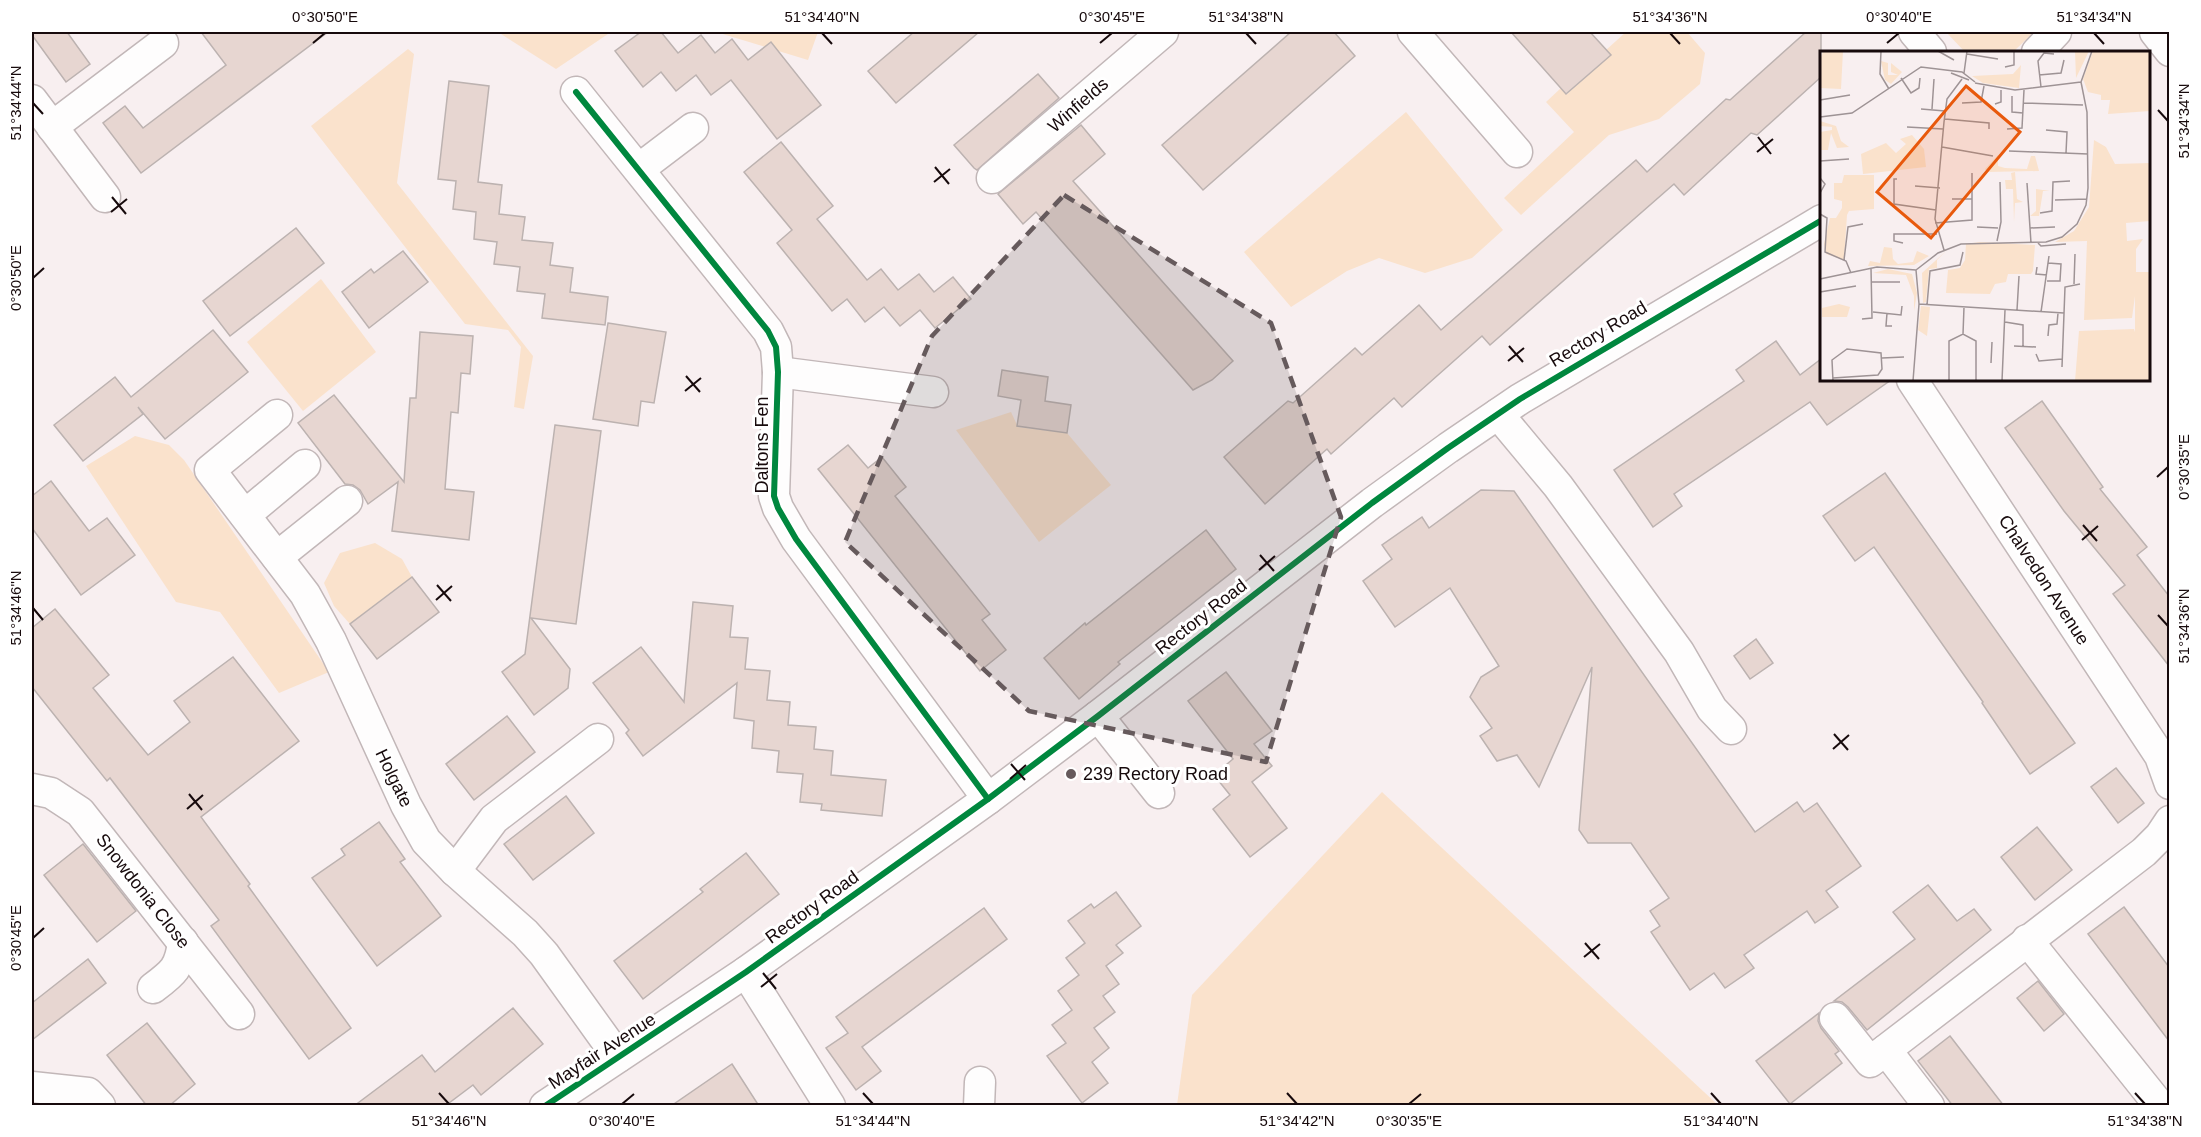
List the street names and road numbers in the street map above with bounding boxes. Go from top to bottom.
street label: Winfields [1044,73,1112,137]
street label: Rectory Road [1546,297,1650,371]
street label: Daltons Fen [752,396,772,494]
street label: Chalvedon Avenue [1995,511,2093,649]
street label: Rectory Road [1151,575,1251,659]
street label: Holgate [371,746,417,810]
street label: Snowdonia Close [92,830,194,952]
street label: Rectory Road [762,867,862,947]
street label: Mayfair Avenue [545,1009,659,1093]

